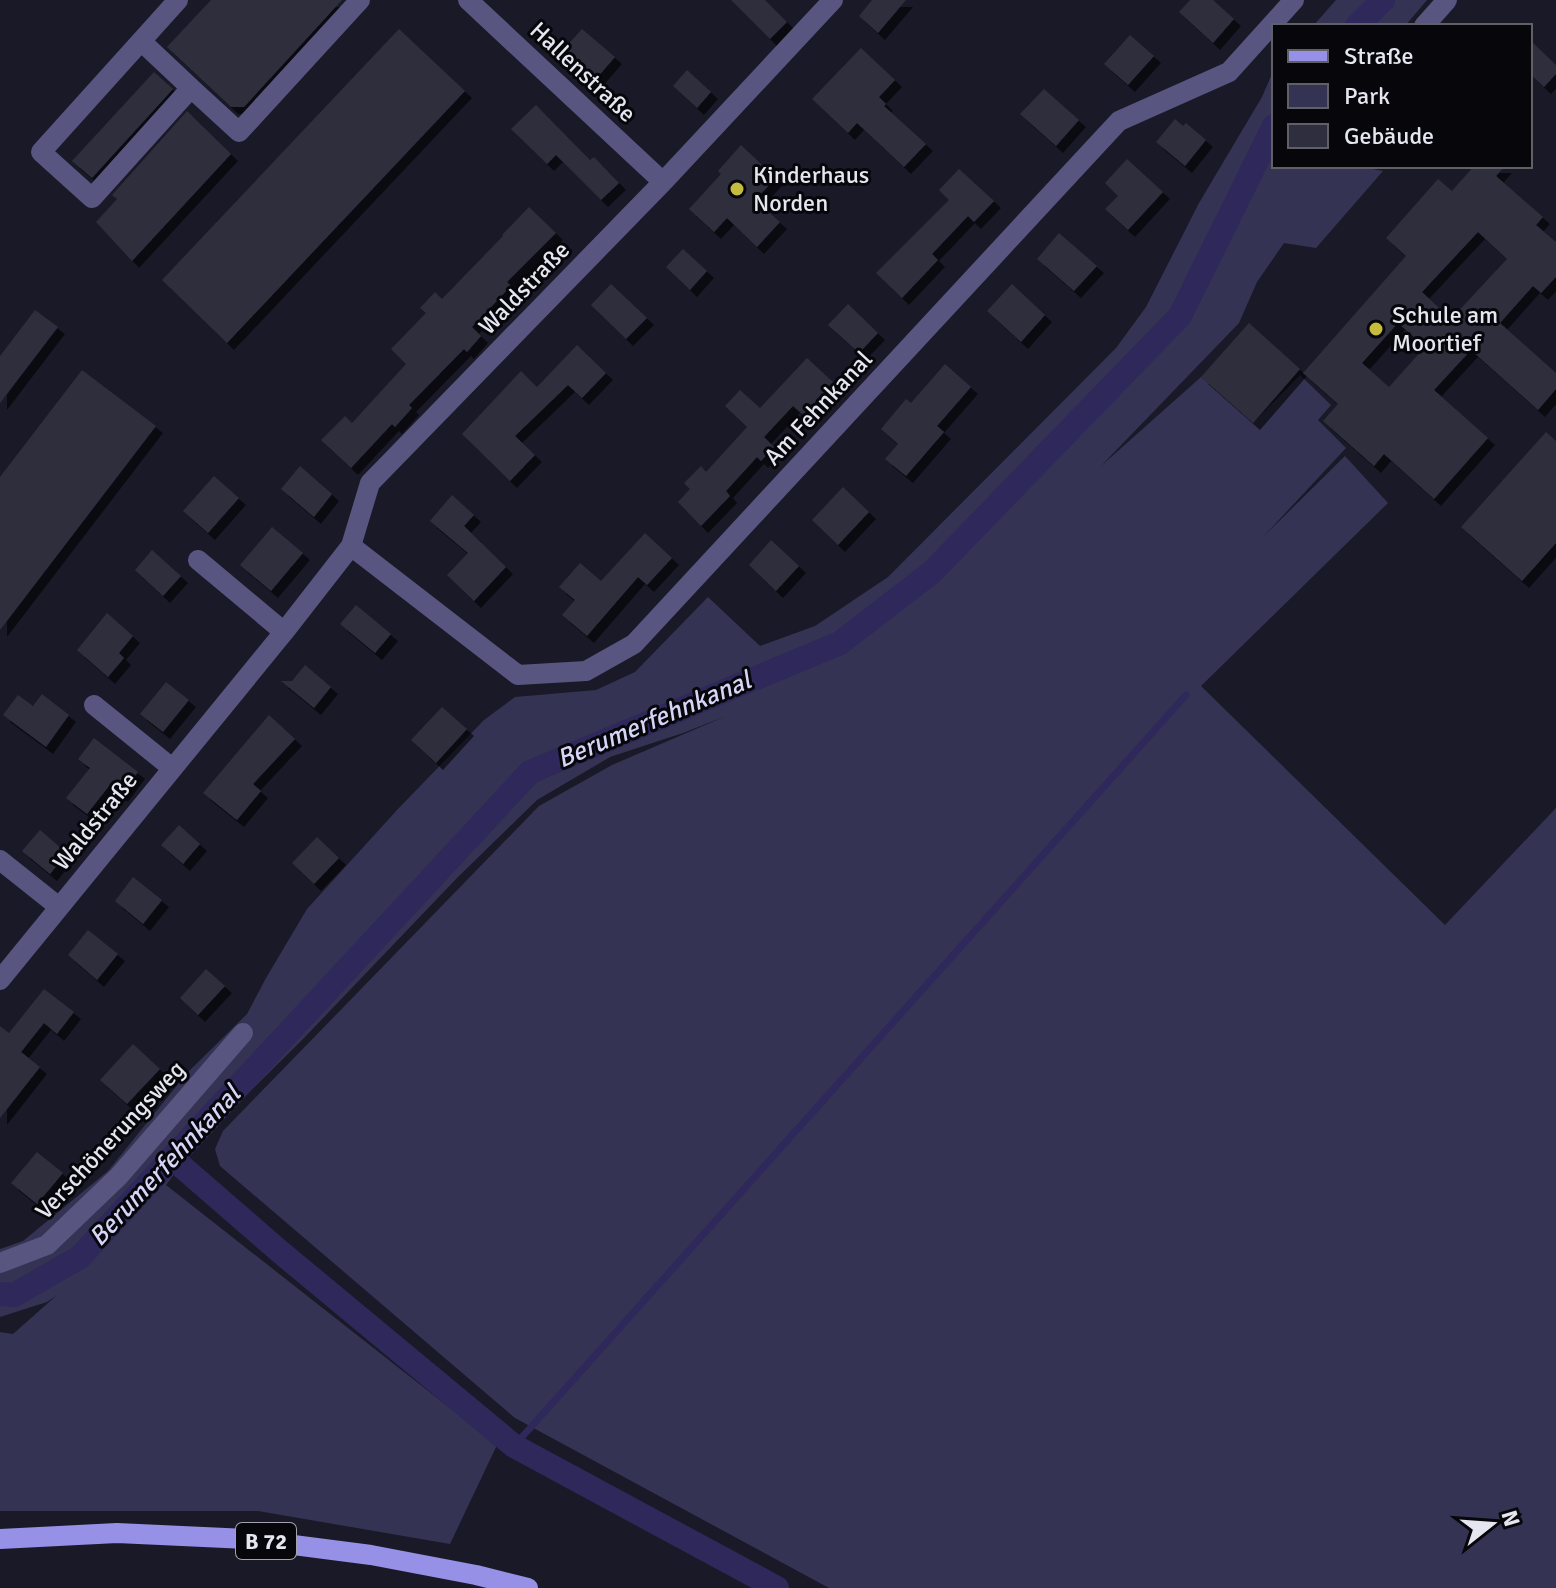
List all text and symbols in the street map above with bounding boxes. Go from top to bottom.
street label: Hallenstraße [524,15,642,129]
legend [1272,24,1532,168]
text: Straße [1344,41,1414,71]
text: Park [1344,81,1390,111]
text: Gebäude [1344,121,1434,151]
place label: Kinderhaus Norden [753,160,869,218]
marker: Kinderhaus Norden [728,180,746,198]
street label: Waldstraße [472,235,576,341]
place label: Schule am Moortief [1392,300,1498,358]
marker: Schule am Moortief [1367,320,1385,338]
street label: Am Fehnkanal [757,345,879,471]
water label: Berumerfehnkanal [552,664,758,775]
street label: Waldstraße [46,766,144,876]
street label: Verschönerungsweg [29,1055,191,1225]
water label: Berumerfehnkanal [82,1077,249,1253]
north arrow [1452,1484,1532,1564]
text: N [1495,1507,1526,1530]
road number: B 72 [236,1523,296,1559]

